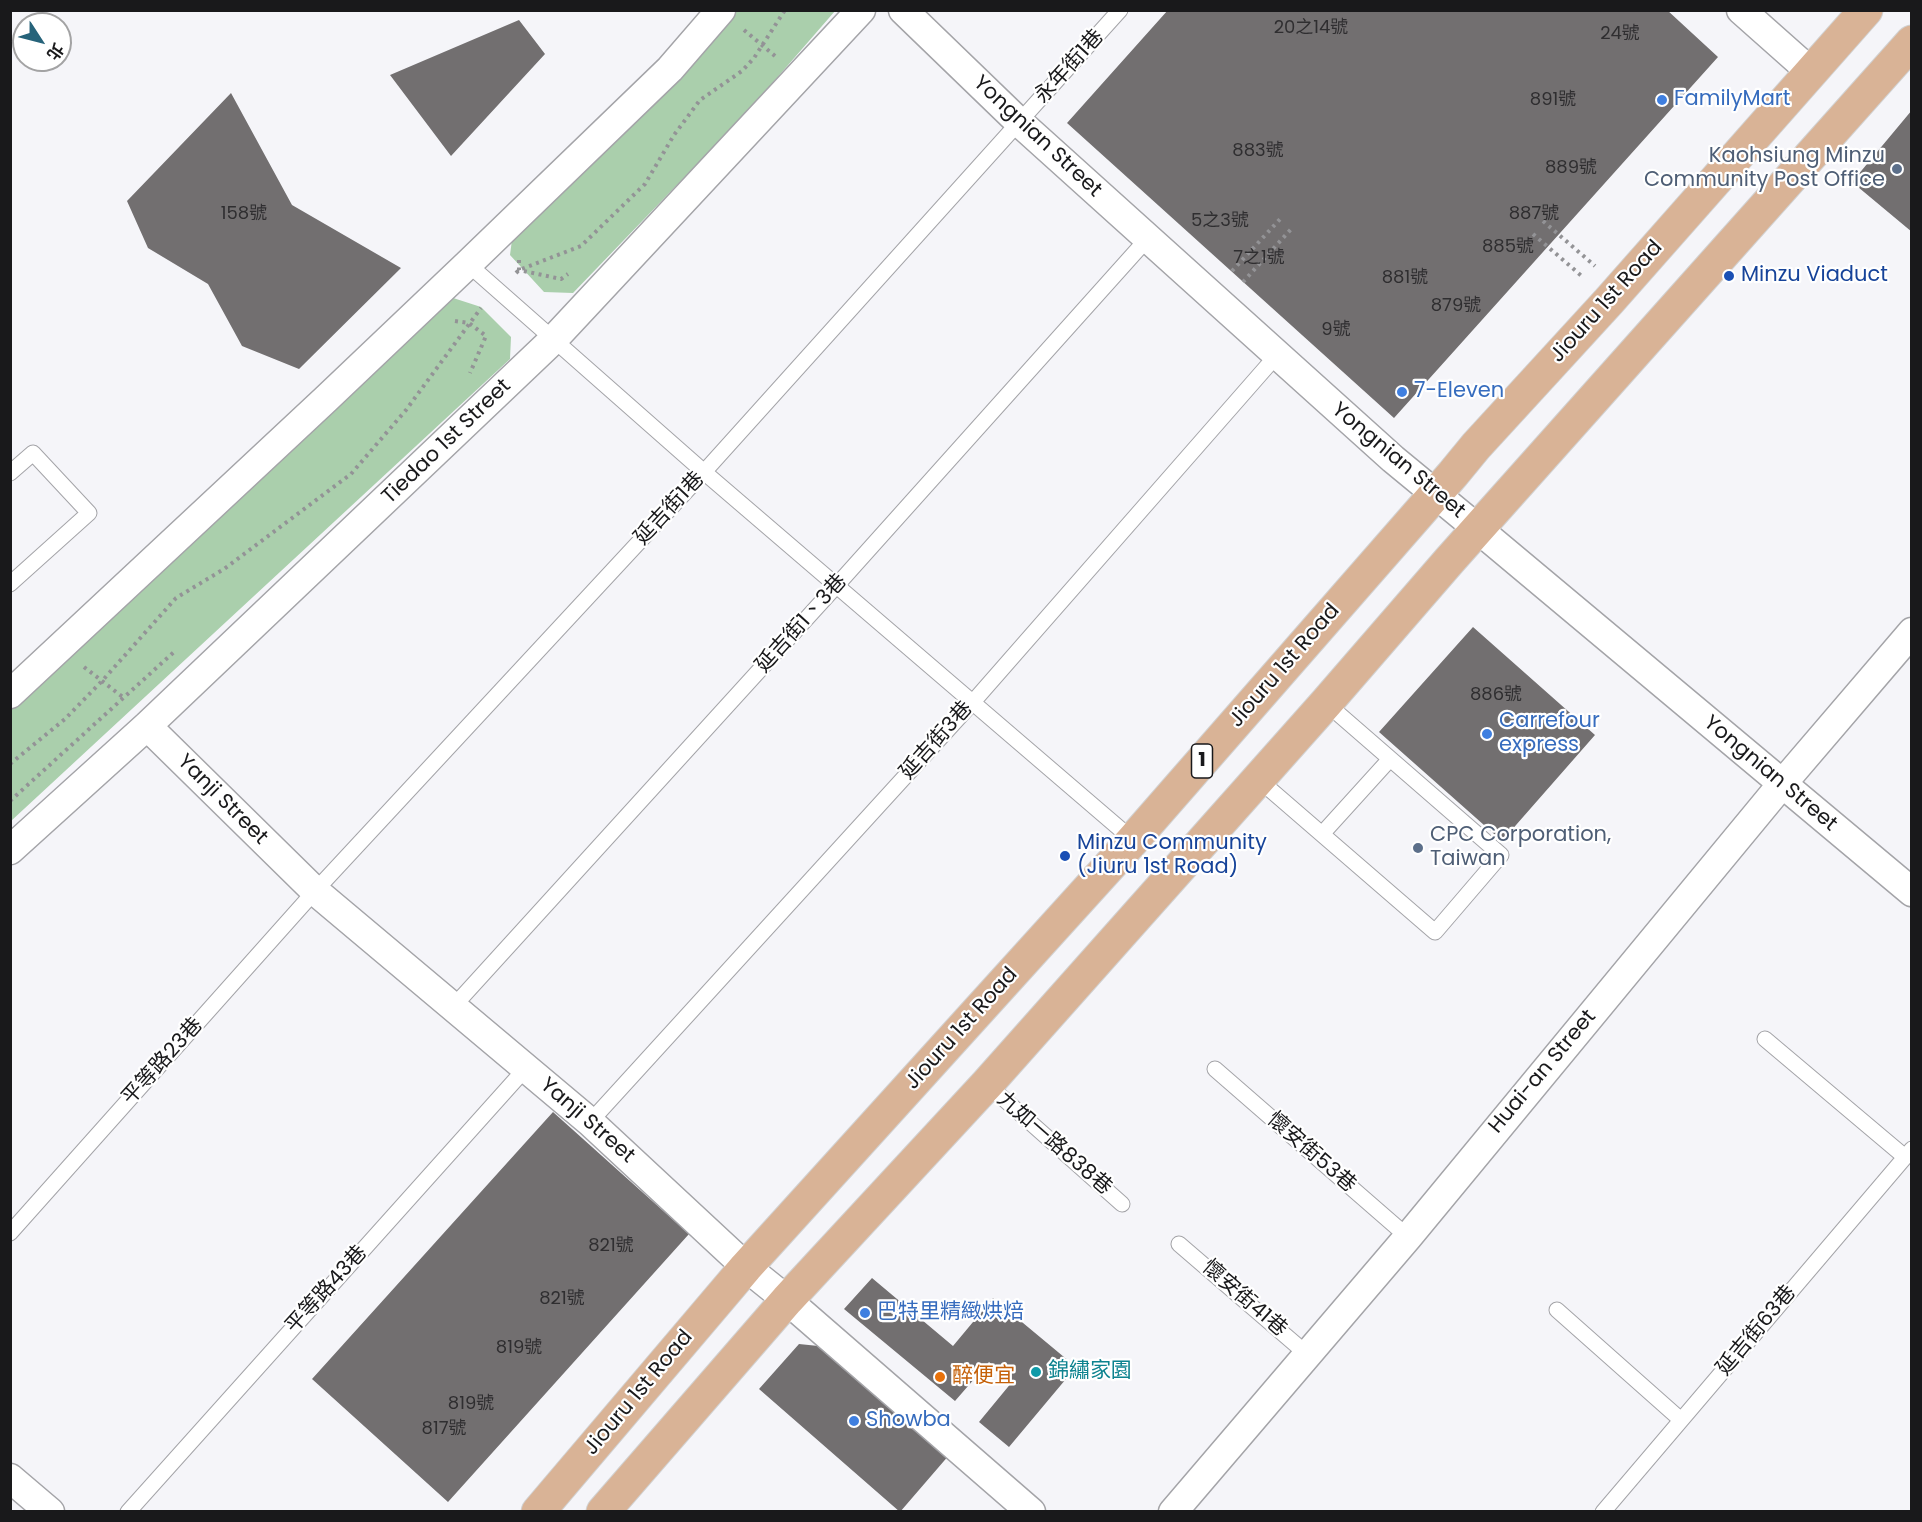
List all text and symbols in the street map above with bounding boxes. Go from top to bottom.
north arrow [12,12,72,72]
house number: 20之14號 [1274,17,1348,39]
house number: 24號 [1600,23,1640,45]
street label: 永年街1巷 [1030,25,1110,109]
text: 北 [41,38,69,65]
street label: Yongnian Street [967,71,1107,203]
place label: FamilyMart [1674,87,1790,113]
house number: 891號 [1530,89,1576,111]
marker: FamilyMart [1655,93,1669,107]
house number: 883號 [1232,140,1284,162]
place label: Kaohsiung Minzu Community Post Office [1644,144,1885,194]
house number: 889號 [1545,157,1597,179]
marker: Kaohsiung Minzu Community Post Office [1890,162,1904,176]
house number: 158號 [221,203,267,225]
house number: 887號 [1509,203,1559,225]
house number: 5之3號 [1191,210,1249,232]
house number: 885號 [1482,236,1534,258]
street label: Jiouru 1st Road [1546,236,1668,368]
house number: 7之1號 [1233,247,1285,269]
place label: Minzu Viaduct [1741,263,1888,289]
house number: 881號 [1382,267,1428,289]
marker: Minzu Viaduct [1722,269,1736,283]
house number: 879號 [1431,295,1481,317]
house number: 9號 [1321,319,1351,341]
street label: Tiedao 1st Street [377,374,517,510]
place label: 7-Eleven [1414,379,1504,405]
marker: 7-Eleven [1395,385,1409,399]
street label: Yongnian Street [1326,398,1470,524]
street label: 延吉街1巷 [630,467,710,551]
street label: 延吉街1、3巷 [751,569,853,679]
street label: Jiouru 1st Road [1224,599,1346,733]
house number: 886號 [1470,684,1522,706]
street label: 延吉街3巷 [895,697,979,785]
place label: Carrefour express [1499,709,1600,759]
street label: Yongnian Street [1698,711,1842,837]
marker: Carrefour express [1480,727,1494,741]
road number: 1 [1192,744,1212,778]
street label: Yanji Street [172,750,272,850]
place label: CPC Corporation, Taiwan [1430,823,1611,873]
place label: Minzu Community (Jiuru 1st Road) [1077,831,1267,881]
marker: CPC Corporation, Taiwan [1411,841,1425,855]
marker: Minzu Community (Jiuru 1st Road) [1058,849,1072,863]
street label: Jiouru 1st Road [901,963,1023,1095]
street label: Huai-an Street [1484,1005,1602,1139]
street label: 平等路23巷 [117,1013,209,1111]
street label: Yanji Street [534,1073,640,1169]
street label: 九如一路838巷 [991,1087,1117,1201]
street label: 懷安街53巷 [1261,1108,1361,1198]
house number: 821號 [588,1235,634,1257]
street label: 平等路43巷 [281,1241,373,1339]
street label: 懷安街41巷 [1197,1255,1291,1343]
street label: 延吉街63巷 [1712,1281,1802,1381]
house number: 821號 [539,1288,585,1310]
place label: 巴特里精緻烘焙 [877,1300,1024,1326]
marker: 巴特里精緻烘焙 [858,1306,872,1320]
street label: Jiouru 1st Road [579,1325,699,1461]
house number: 819號 [496,1337,542,1359]
place label: 錦繡家園 [1048,1359,1132,1385]
place label: 醉便宜 [952,1364,1015,1390]
marker: 錦繡家園 [1029,1365,1043,1379]
marker: 醉便宜 [933,1370,947,1384]
house number: 819號 [448,1393,494,1415]
place label: Showba [866,1408,951,1434]
marker: Showba [847,1414,861,1428]
house number: 817號 [422,1418,466,1440]

